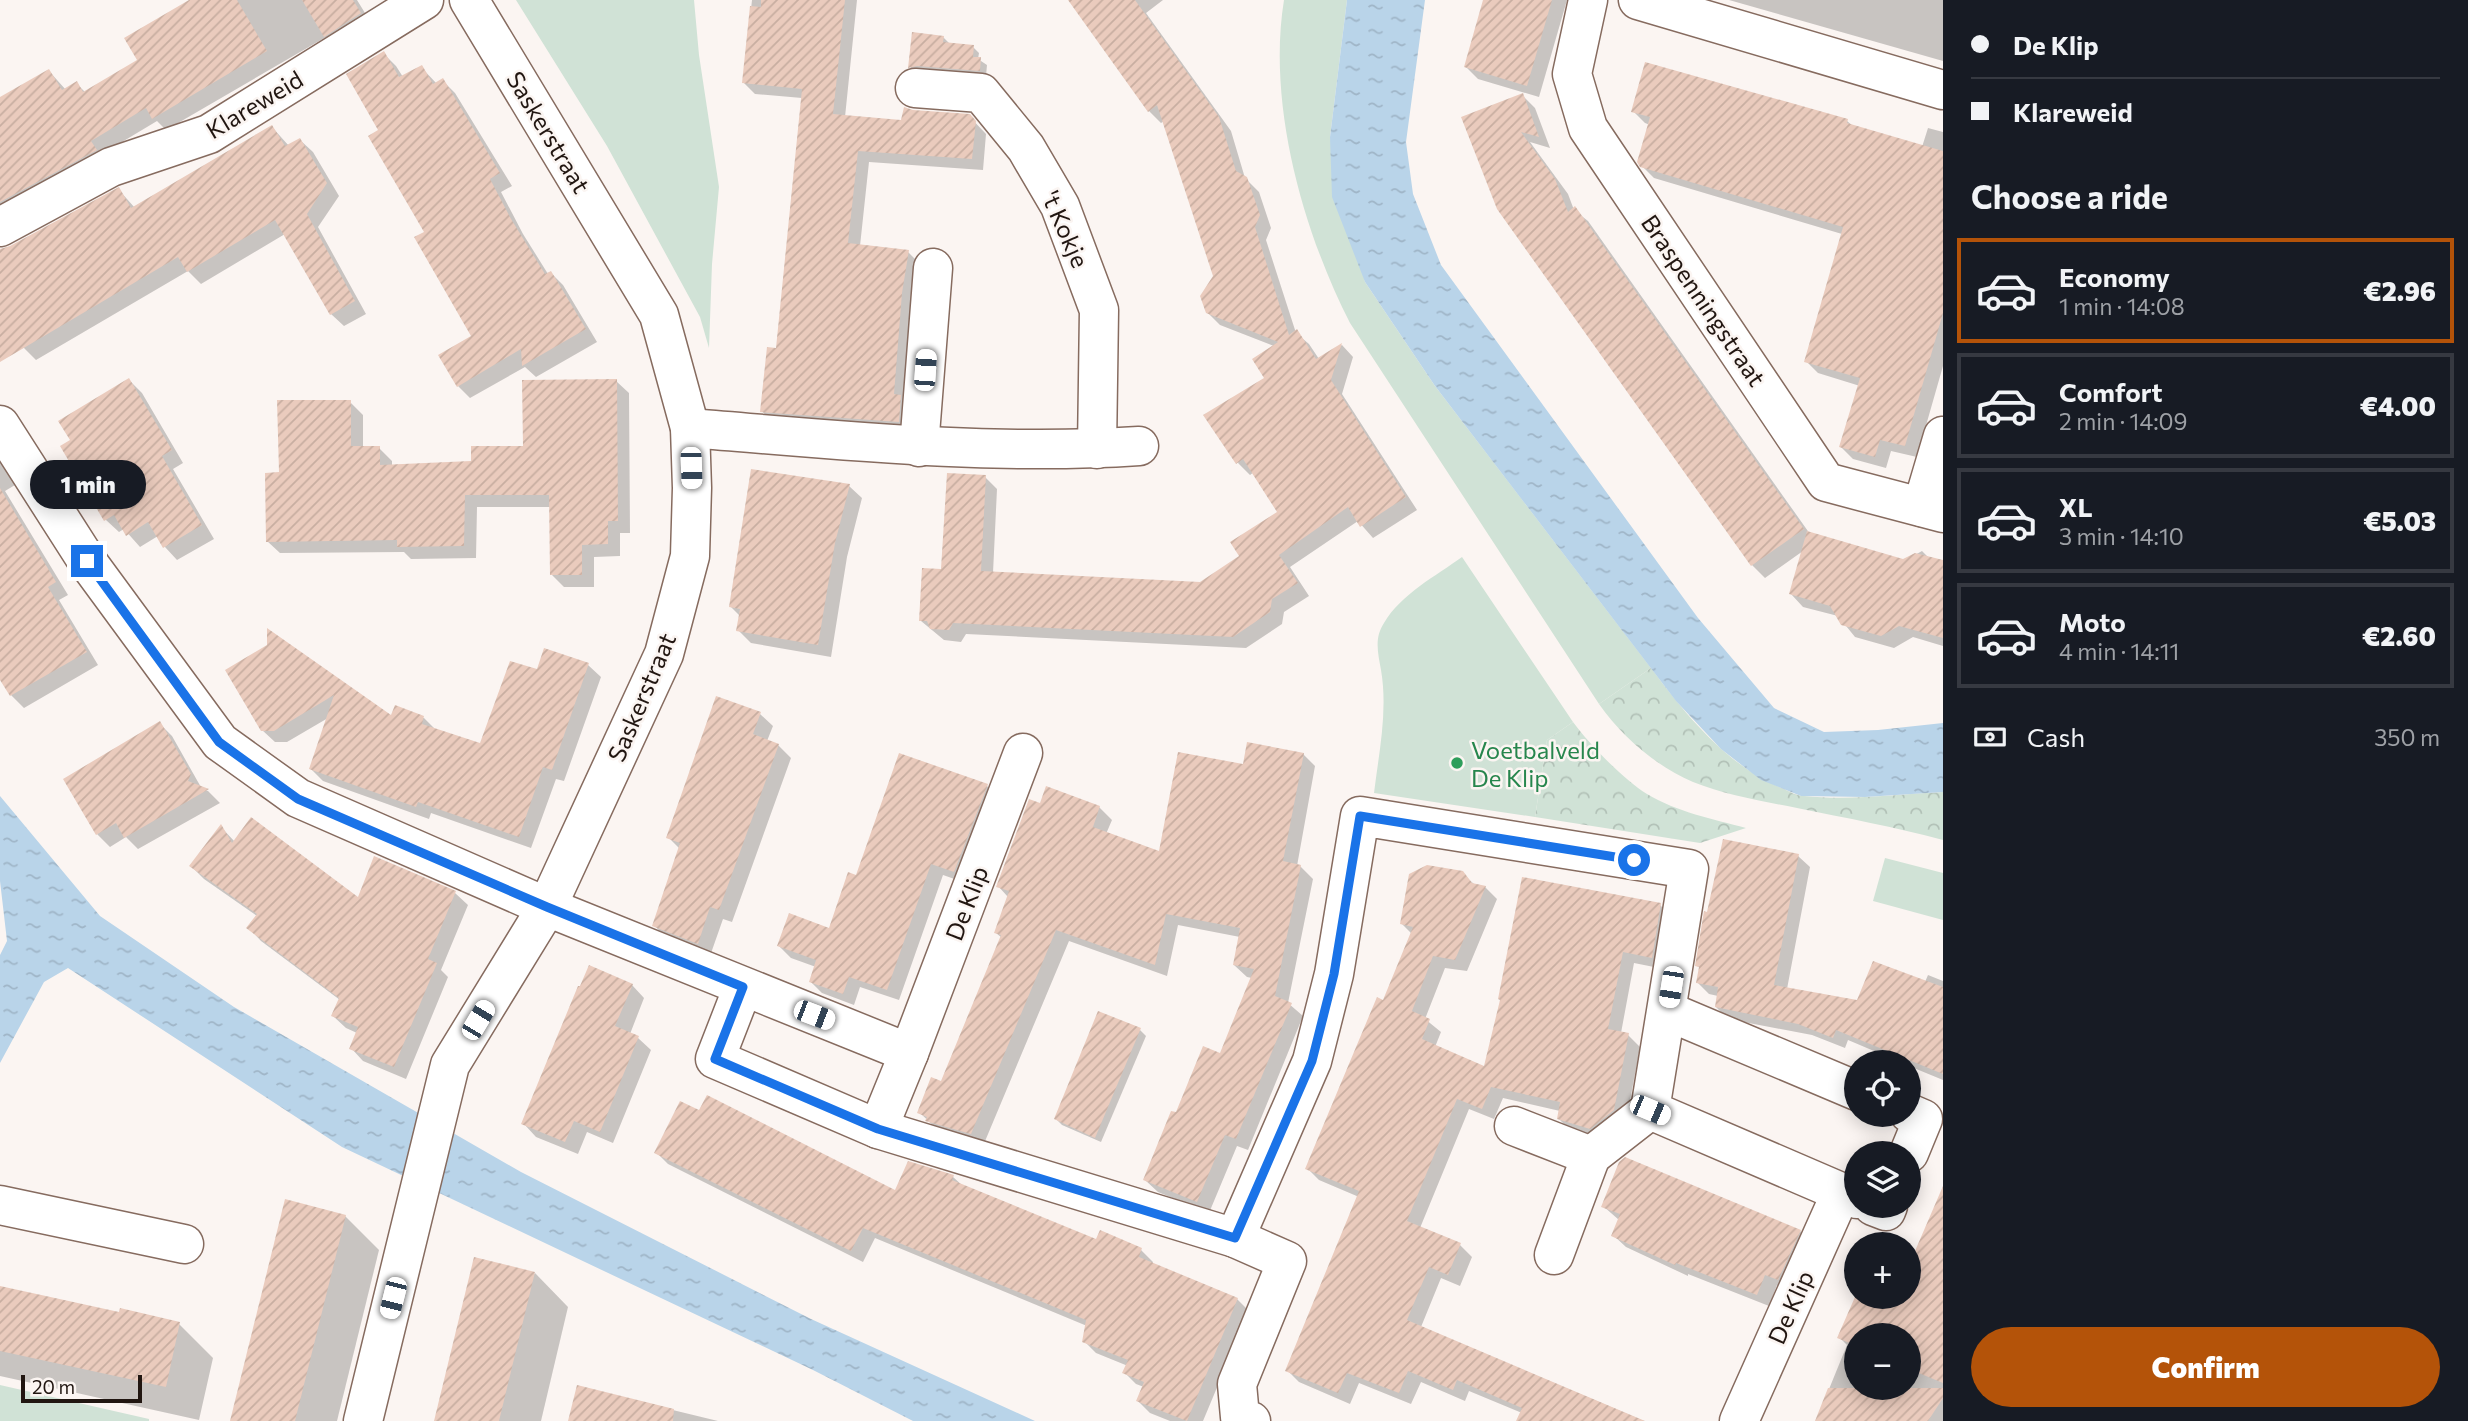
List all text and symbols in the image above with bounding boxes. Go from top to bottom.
text: De Klip [2013,29,2099,60]
street label: Klareweid [200,64,308,144]
street label: Saskerstraat [501,66,597,198]
text: Klareweid [2013,96,2133,127]
text: Choose a ride [1971,176,2168,216]
street label: 't Kokje [1036,186,1096,272]
street label: Braspenningstraat [1636,209,1772,391]
icon: car [1975,259,2038,322]
text: Economy [2059,261,2170,292]
text: €2.96 [2363,275,2436,306]
text: 1 min · 14:08 [2059,292,2185,320]
car [914,348,937,392]
icon: car [1975,374,2038,437]
text: Comfort [2059,376,2162,407]
text: €4.00 [2360,390,2436,421]
text: 2 min · 14:09 [2059,407,2188,435]
car [680,447,703,489]
callout: 1 min [29,460,145,508]
text: 1 min [60,470,116,498]
icon: car [1975,489,2038,552]
text: XL [2059,491,2093,522]
text: €5.03 [2363,505,2436,536]
text: 3 min · 14:10 [2059,522,2184,550]
route end [71,545,103,577]
icon: car [1975,604,2038,667]
text: Moto [2059,606,2126,637]
text: €2.60 [2362,620,2436,651]
street label: Saskerstraat [601,628,681,766]
text: 4 min · 14:11 [2059,637,2179,665]
icon: cash [1971,718,2009,756]
text: Cash [2027,721,2085,752]
text: 350 m [2374,723,2440,751]
place label: Voetbalveld De Klip [1471,735,1600,792]
marker: Voetbalveld De Klip [1449,755,1465,771]
route start [1618,844,1650,876]
street label: De Klip [939,862,993,944]
car [1658,965,1685,1009]
car [459,997,498,1043]
car [791,998,838,1032]
map controls [1844,1050,1921,1400]
button: locate [1844,1050,1921,1127]
car [1627,1092,1674,1128]
button: layers [1844,1141,1921,1218]
button: + [1844,1232,1921,1309]
street label: De Klip [1761,1266,1819,1348]
car [378,1275,409,1321]
button: − [1844,1323,1921,1400]
button: Confirm [1971,1327,2440,1407]
scale bar [21,1372,142,1404]
text: 20 m [32,1375,75,1398]

